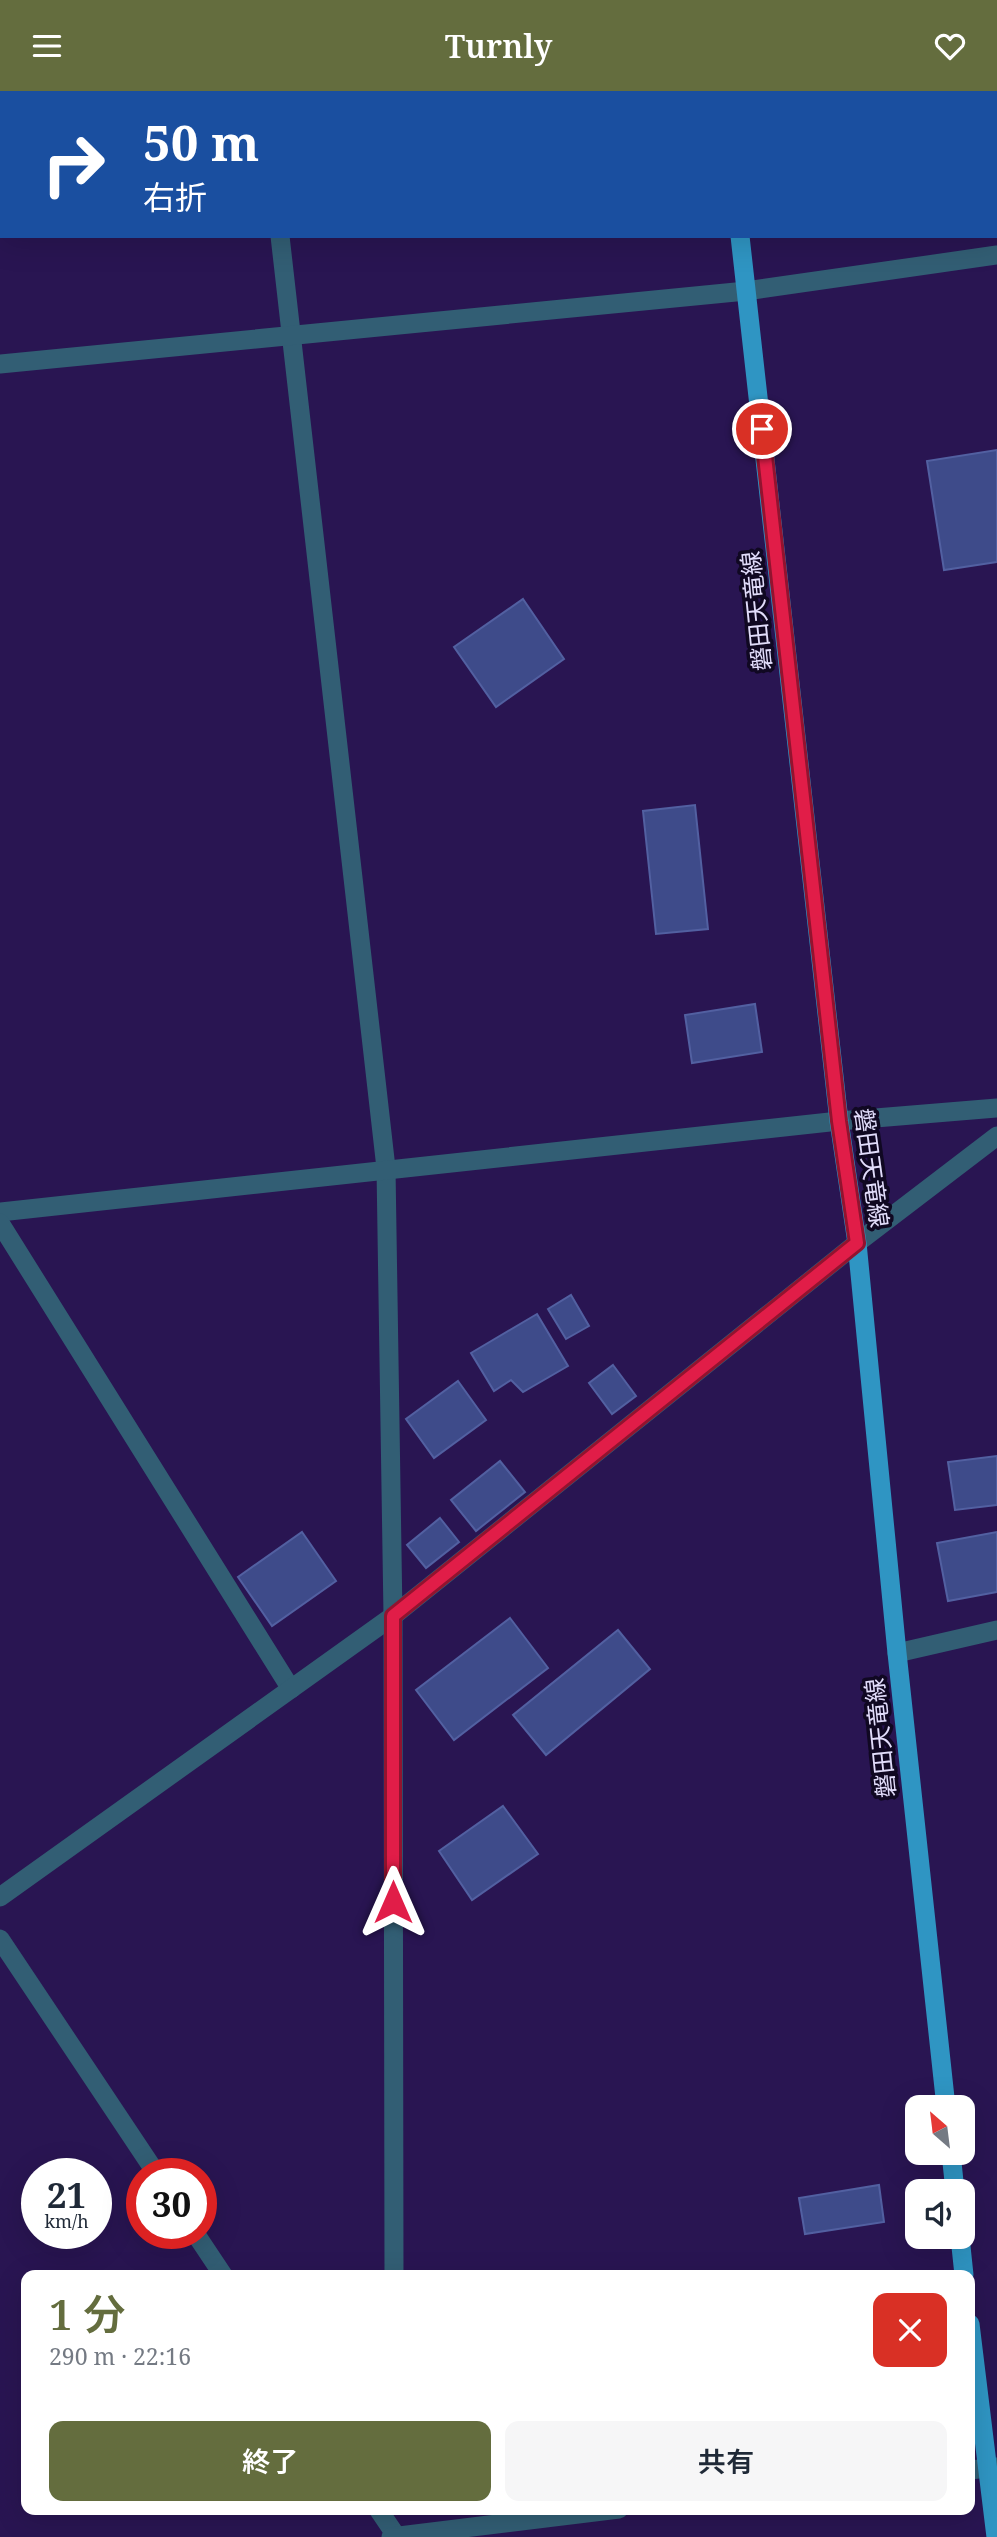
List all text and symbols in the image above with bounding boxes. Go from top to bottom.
text: Turnly [445,24,552,67]
icon: menu [28,27,66,65]
icon: heart [931,27,969,65]
text: 50 m [143,109,259,175]
icon: right [28,119,119,210]
text: 右折 [143,175,207,218]
pin [732,399,792,459]
icon: arrive [743,410,781,448]
street label: 磐田天竜線 [733,550,778,673]
street label: 磐田天竜線 [848,1106,897,1230]
street label: 磐田天竜線 [857,1677,902,1800]
position arrow [356,1865,430,1939]
north arrow [905,2095,975,2165]
map controls [905,2095,975,2249]
speed limit sign: 30 [126,2158,217,2249]
text: 21 [47,2171,86,2218]
button: sound [905,2179,975,2249]
text: km/h [44,2209,89,2233]
text: 1 分 [49,2285,126,2342]
button: close [873,2293,947,2367]
text: 290 m · 22:16 [49,2340,191,2372]
button: 終了 [49,2421,491,2501]
button: 共有 [505,2421,947,2501]

